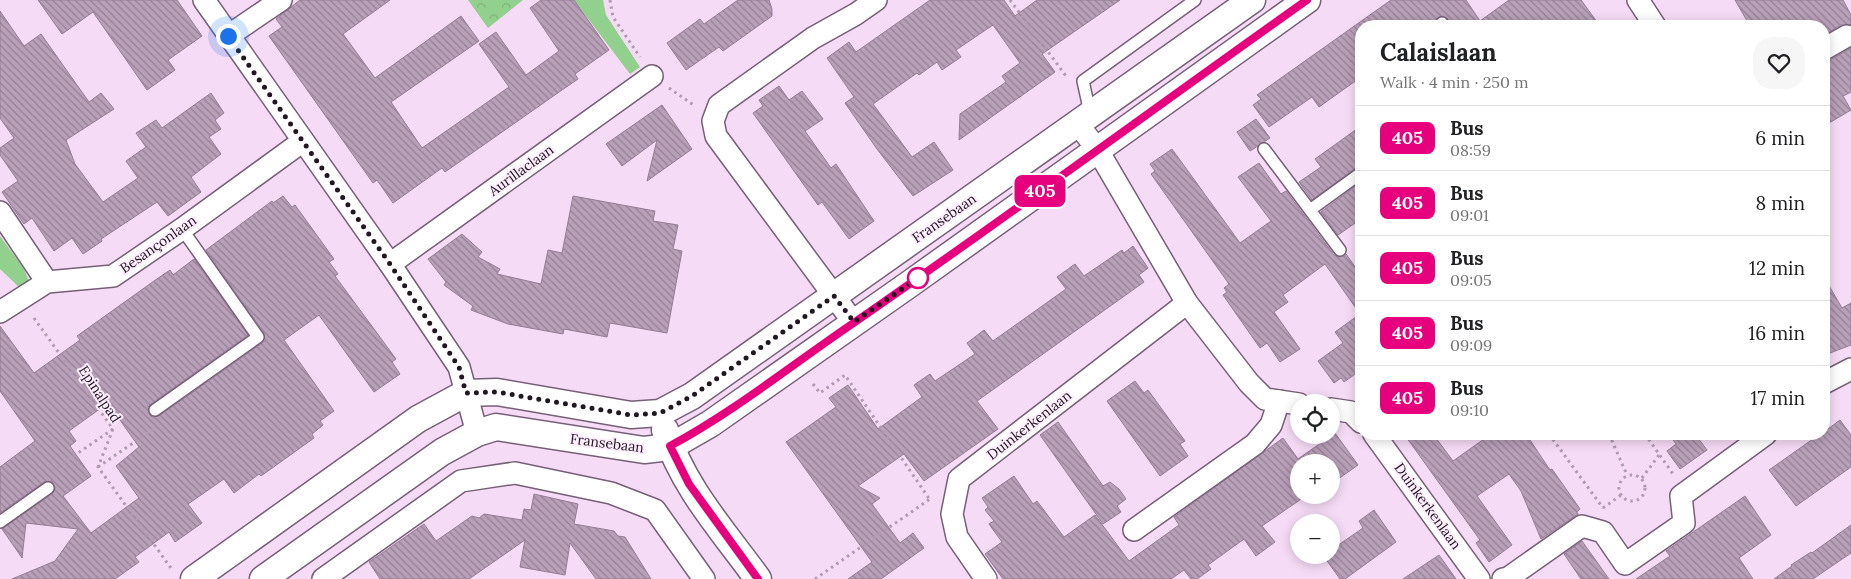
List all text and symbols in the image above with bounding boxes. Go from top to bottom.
your location [216,24,241,49]
text: Calaislaan [1380,37,1497,68]
button: heart [1753,37,1805,89]
text: Walk · 4 min · 250 m [1380,72,1528,92]
text: Bus [1450,116,1483,140]
text: 405 [1392,126,1423,149]
text: 6 min [1755,126,1805,150]
street label: Aurillaclaan [484,140,557,200]
text: 08:59 [1450,140,1491,160]
line badge: 405 [1011,175,1069,207]
text: 405 [1024,179,1056,202]
text: Bus [1450,181,1483,205]
street label: Fransebaan [908,189,980,247]
text: 405 [1392,191,1423,214]
text: 8 min [1755,191,1805,215]
text: 09:01 [1450,205,1489,225]
street label: Besançonlaan [116,211,200,277]
text: Bus [1450,246,1483,270]
text: 405 [1392,256,1423,279]
text: 12 min [1749,256,1805,280]
unlabelled marker [907,267,929,289]
text: 09:05 [1450,270,1492,290]
text: Bus [1450,311,1483,335]
text: 405 [1392,321,1423,344]
text: 16 min [1748,321,1805,345]
text: 09:09 [1450,335,1492,355]
street label: Epinalpad [75,362,125,426]
text: Bus [1450,376,1483,400]
street label: Duinkerkenlaan [983,386,1075,464]
text: 405 [1392,386,1423,409]
text: 17 min [1750,386,1805,410]
map controls [1290,394,1340,564]
button: locate [1290,394,1340,444]
text: 09:10 [1450,400,1489,420]
street label: Fransebaan [569,430,646,457]
button: + [1290,454,1340,504]
street label: Duinkerkenlaan [1391,459,1466,553]
button: − [1290,514,1340,564]

